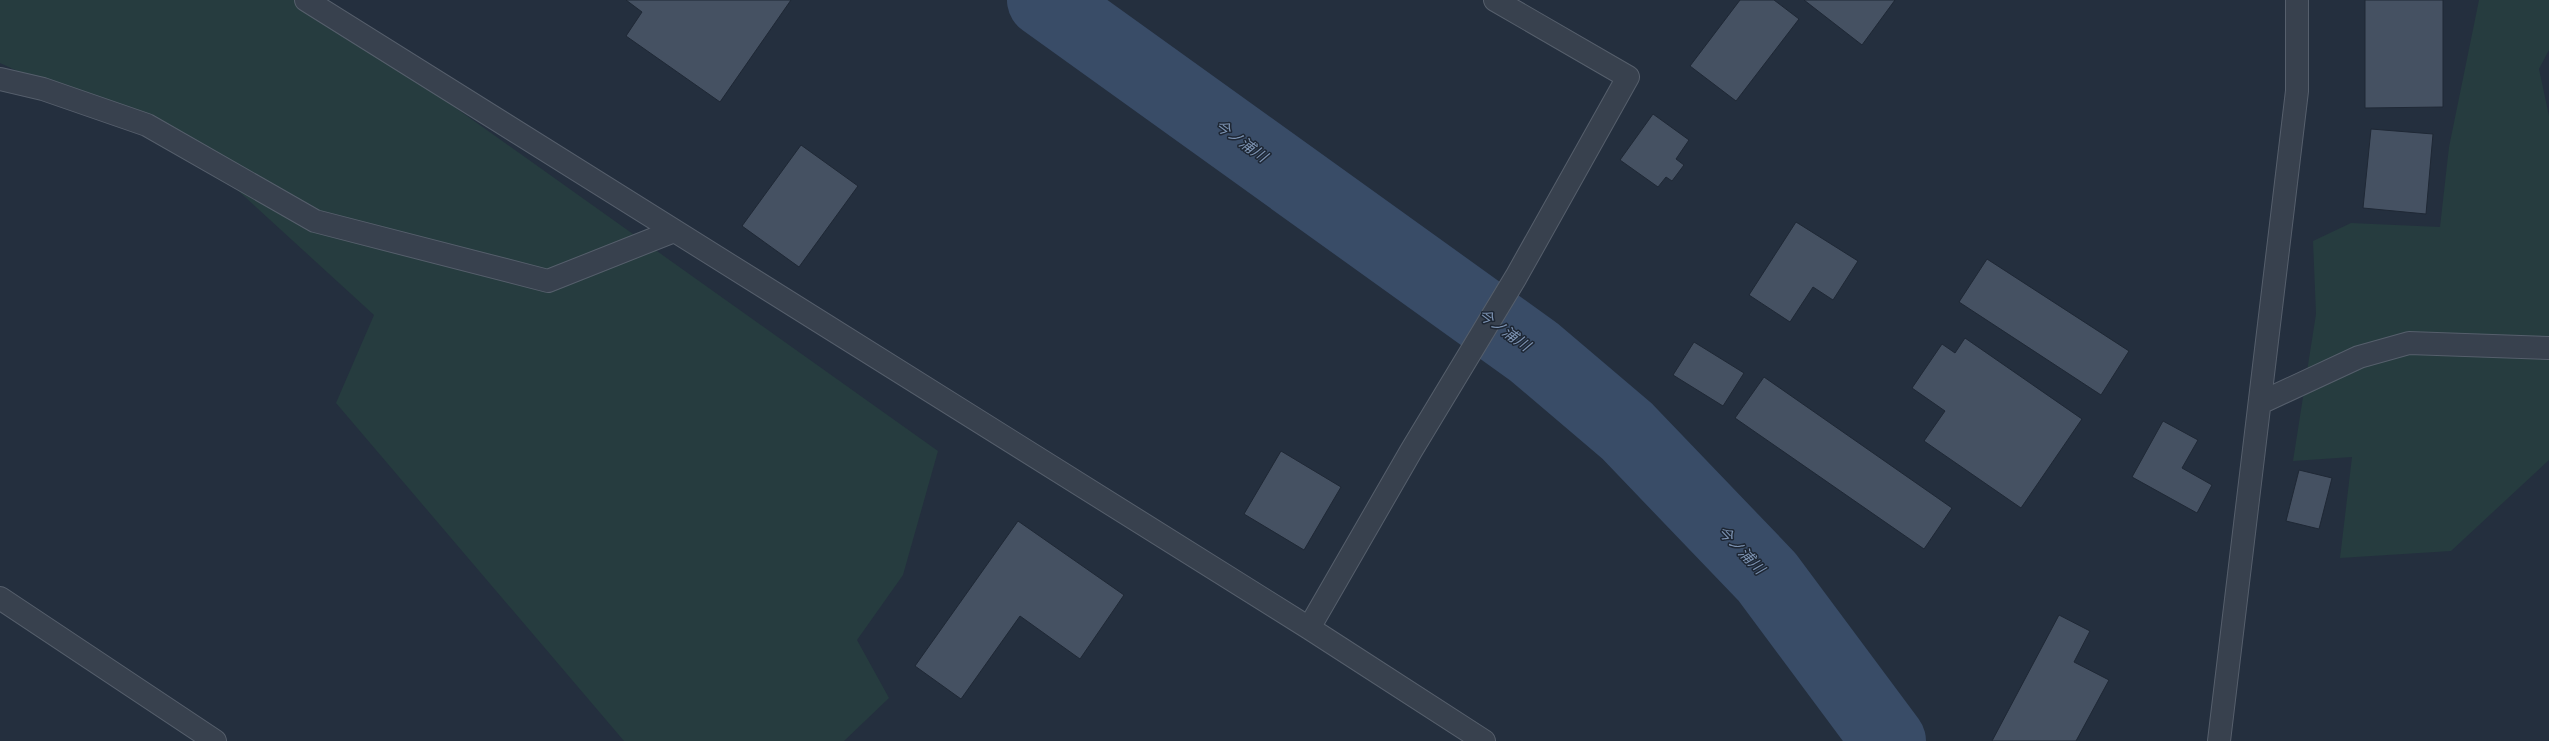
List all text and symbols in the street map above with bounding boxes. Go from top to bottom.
water label: 今ノ浦川 [1212,115,1273,166]
water label: 今ノ浦川 [1475,304,1536,355]
water label: 今ノ浦川 [1714,521,1770,579]

